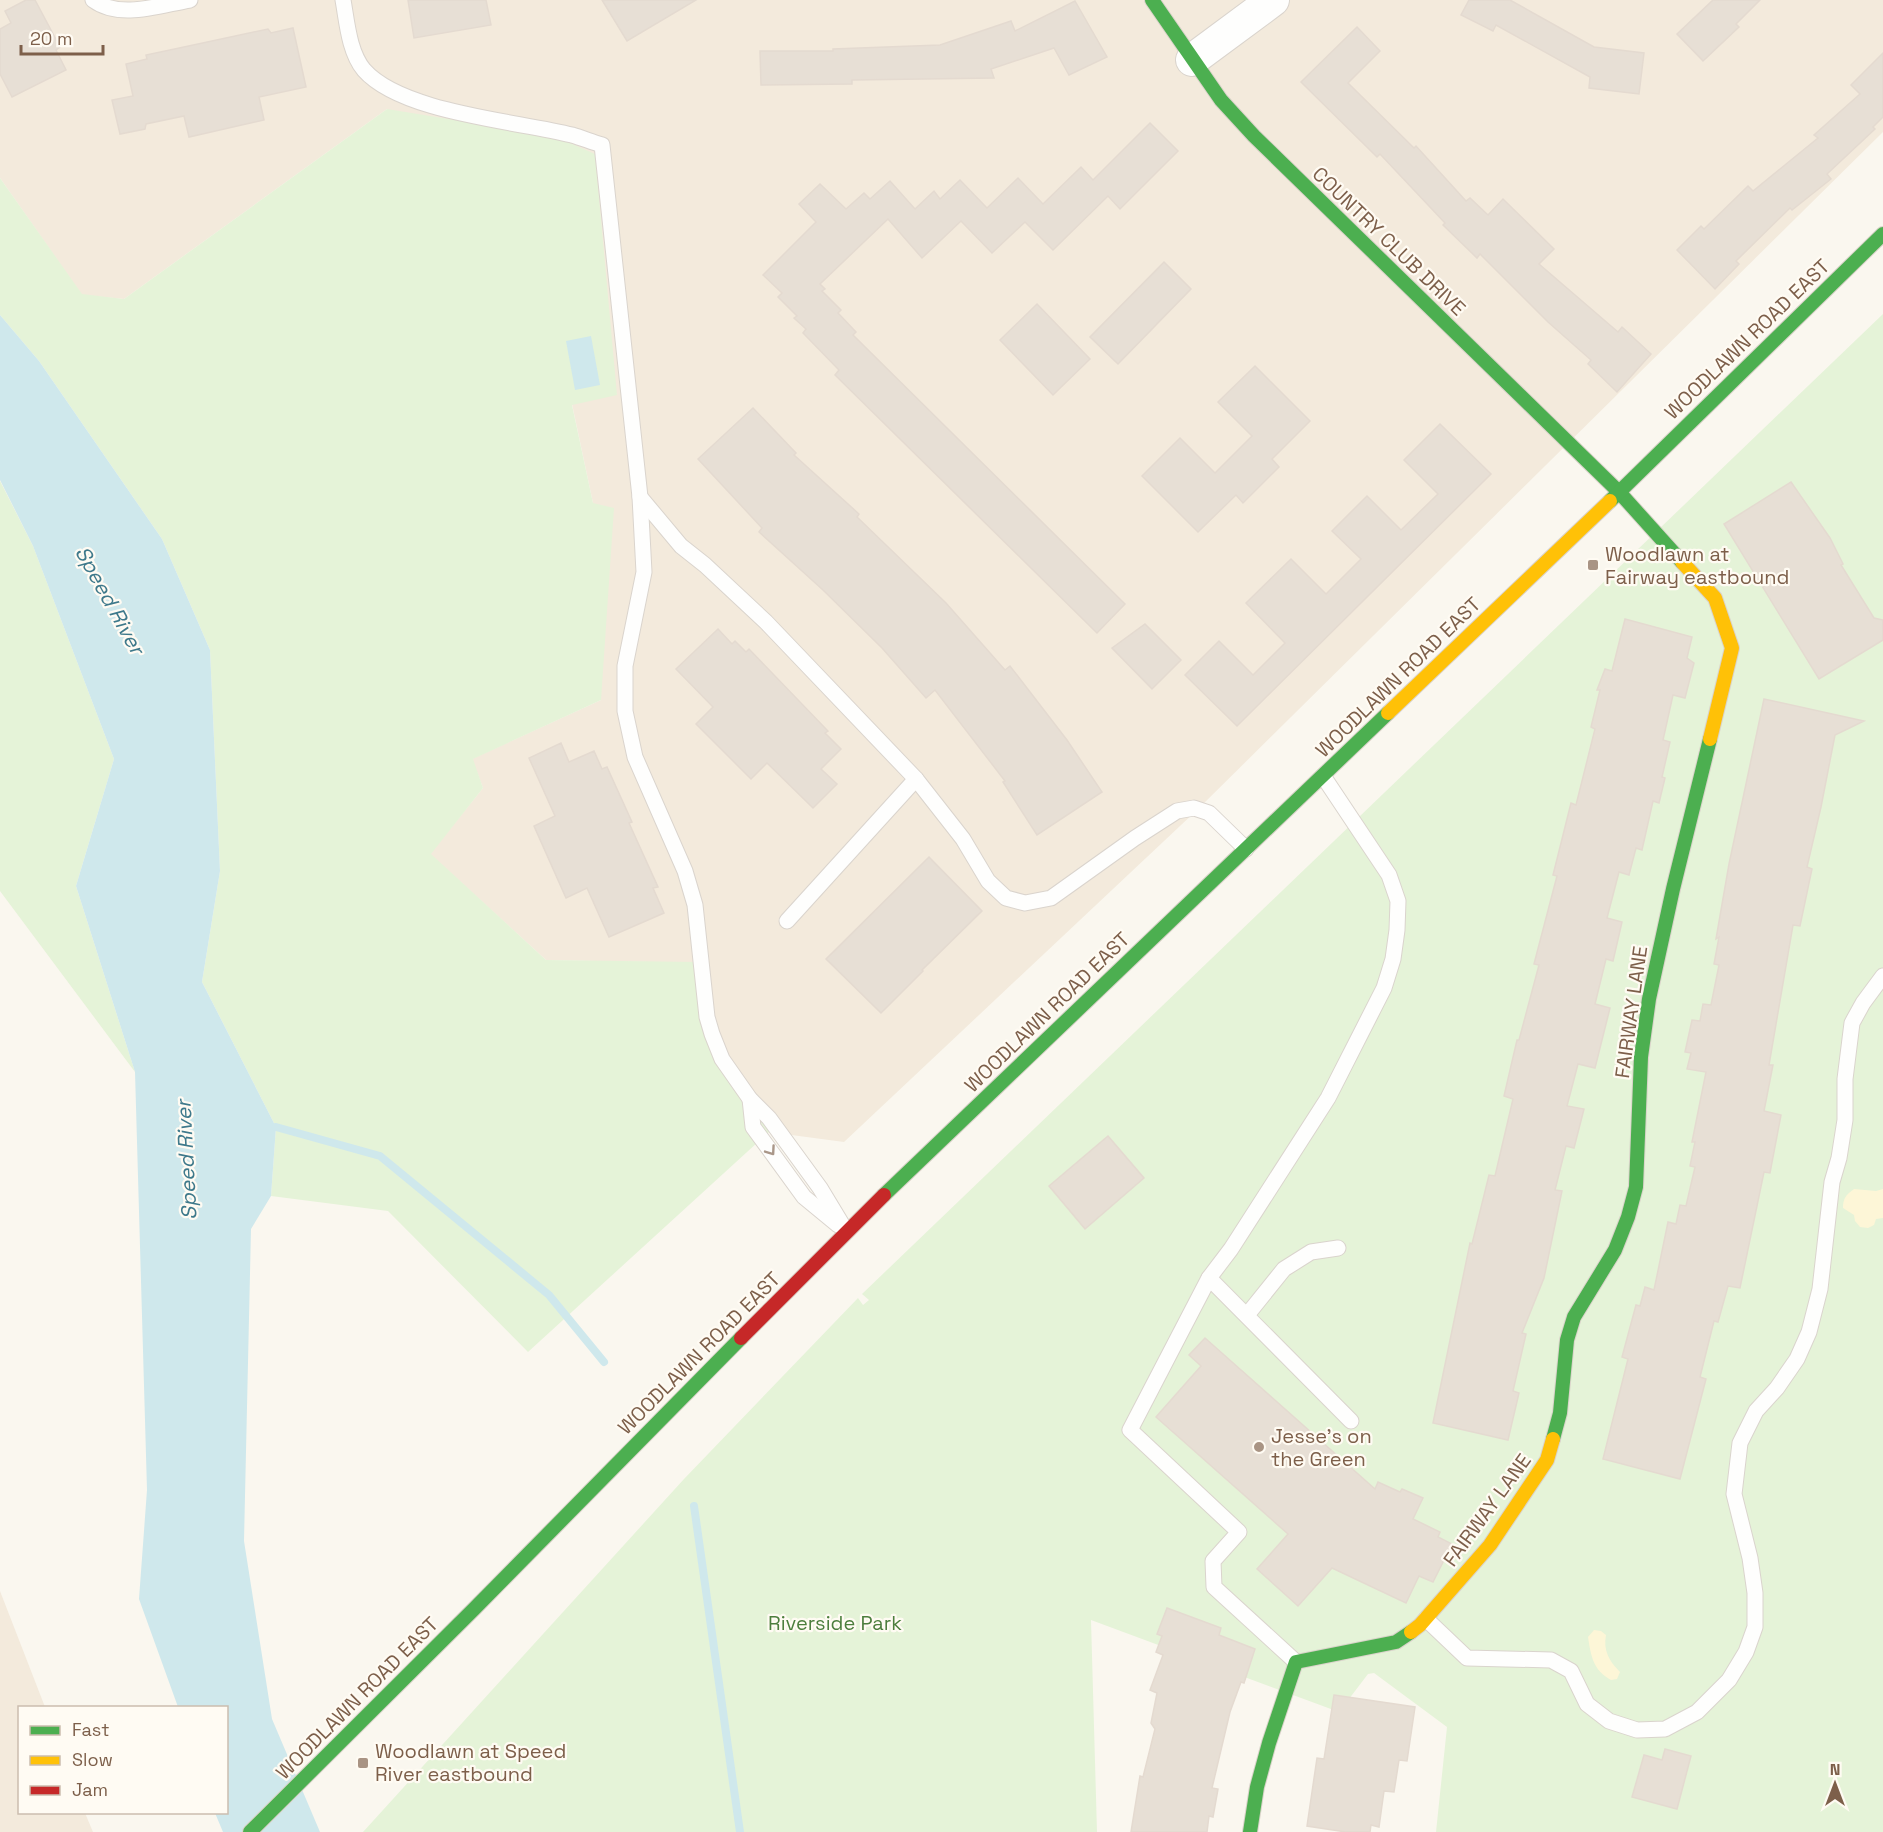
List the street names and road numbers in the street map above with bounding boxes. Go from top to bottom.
street label: COUNTRY CLUB DRIVE [1307,161,1471,321]
street label: WOODLAWN ROAD EAST [1659,253,1835,425]
street label: WOODLAWN ROAD EAST [1310,591,1486,763]
street label: WOODLAWN ROAD EAST [959,926,1135,1098]
street label: FAIRWAY LANE [1609,944,1653,1080]
street label: WOODLAWN ROAD EAST [612,1266,786,1440]
street label: FAIRWAY LANE [1437,1448,1537,1572]
street label: WOODLAWN ROAD EAST [270,1611,444,1785]

